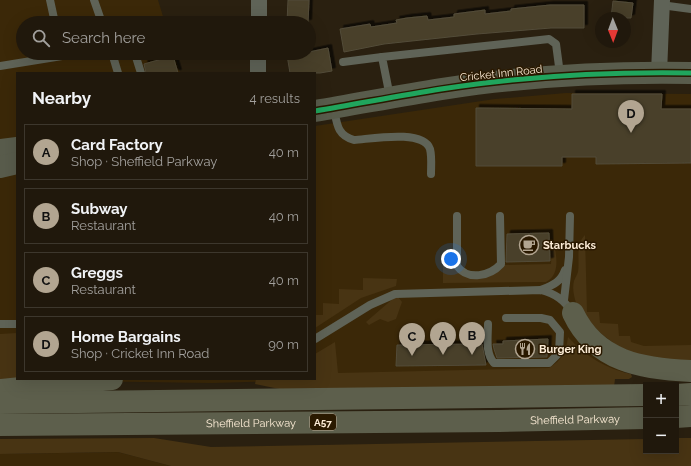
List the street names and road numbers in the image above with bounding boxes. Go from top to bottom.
street label: Cricket Inn Road [459,63,543,84]
street label: Sheffield Parkway [530,413,620,427]
road number: A57 [310,414,336,430]
street label: Sheffield Parkway [206,417,296,430]

